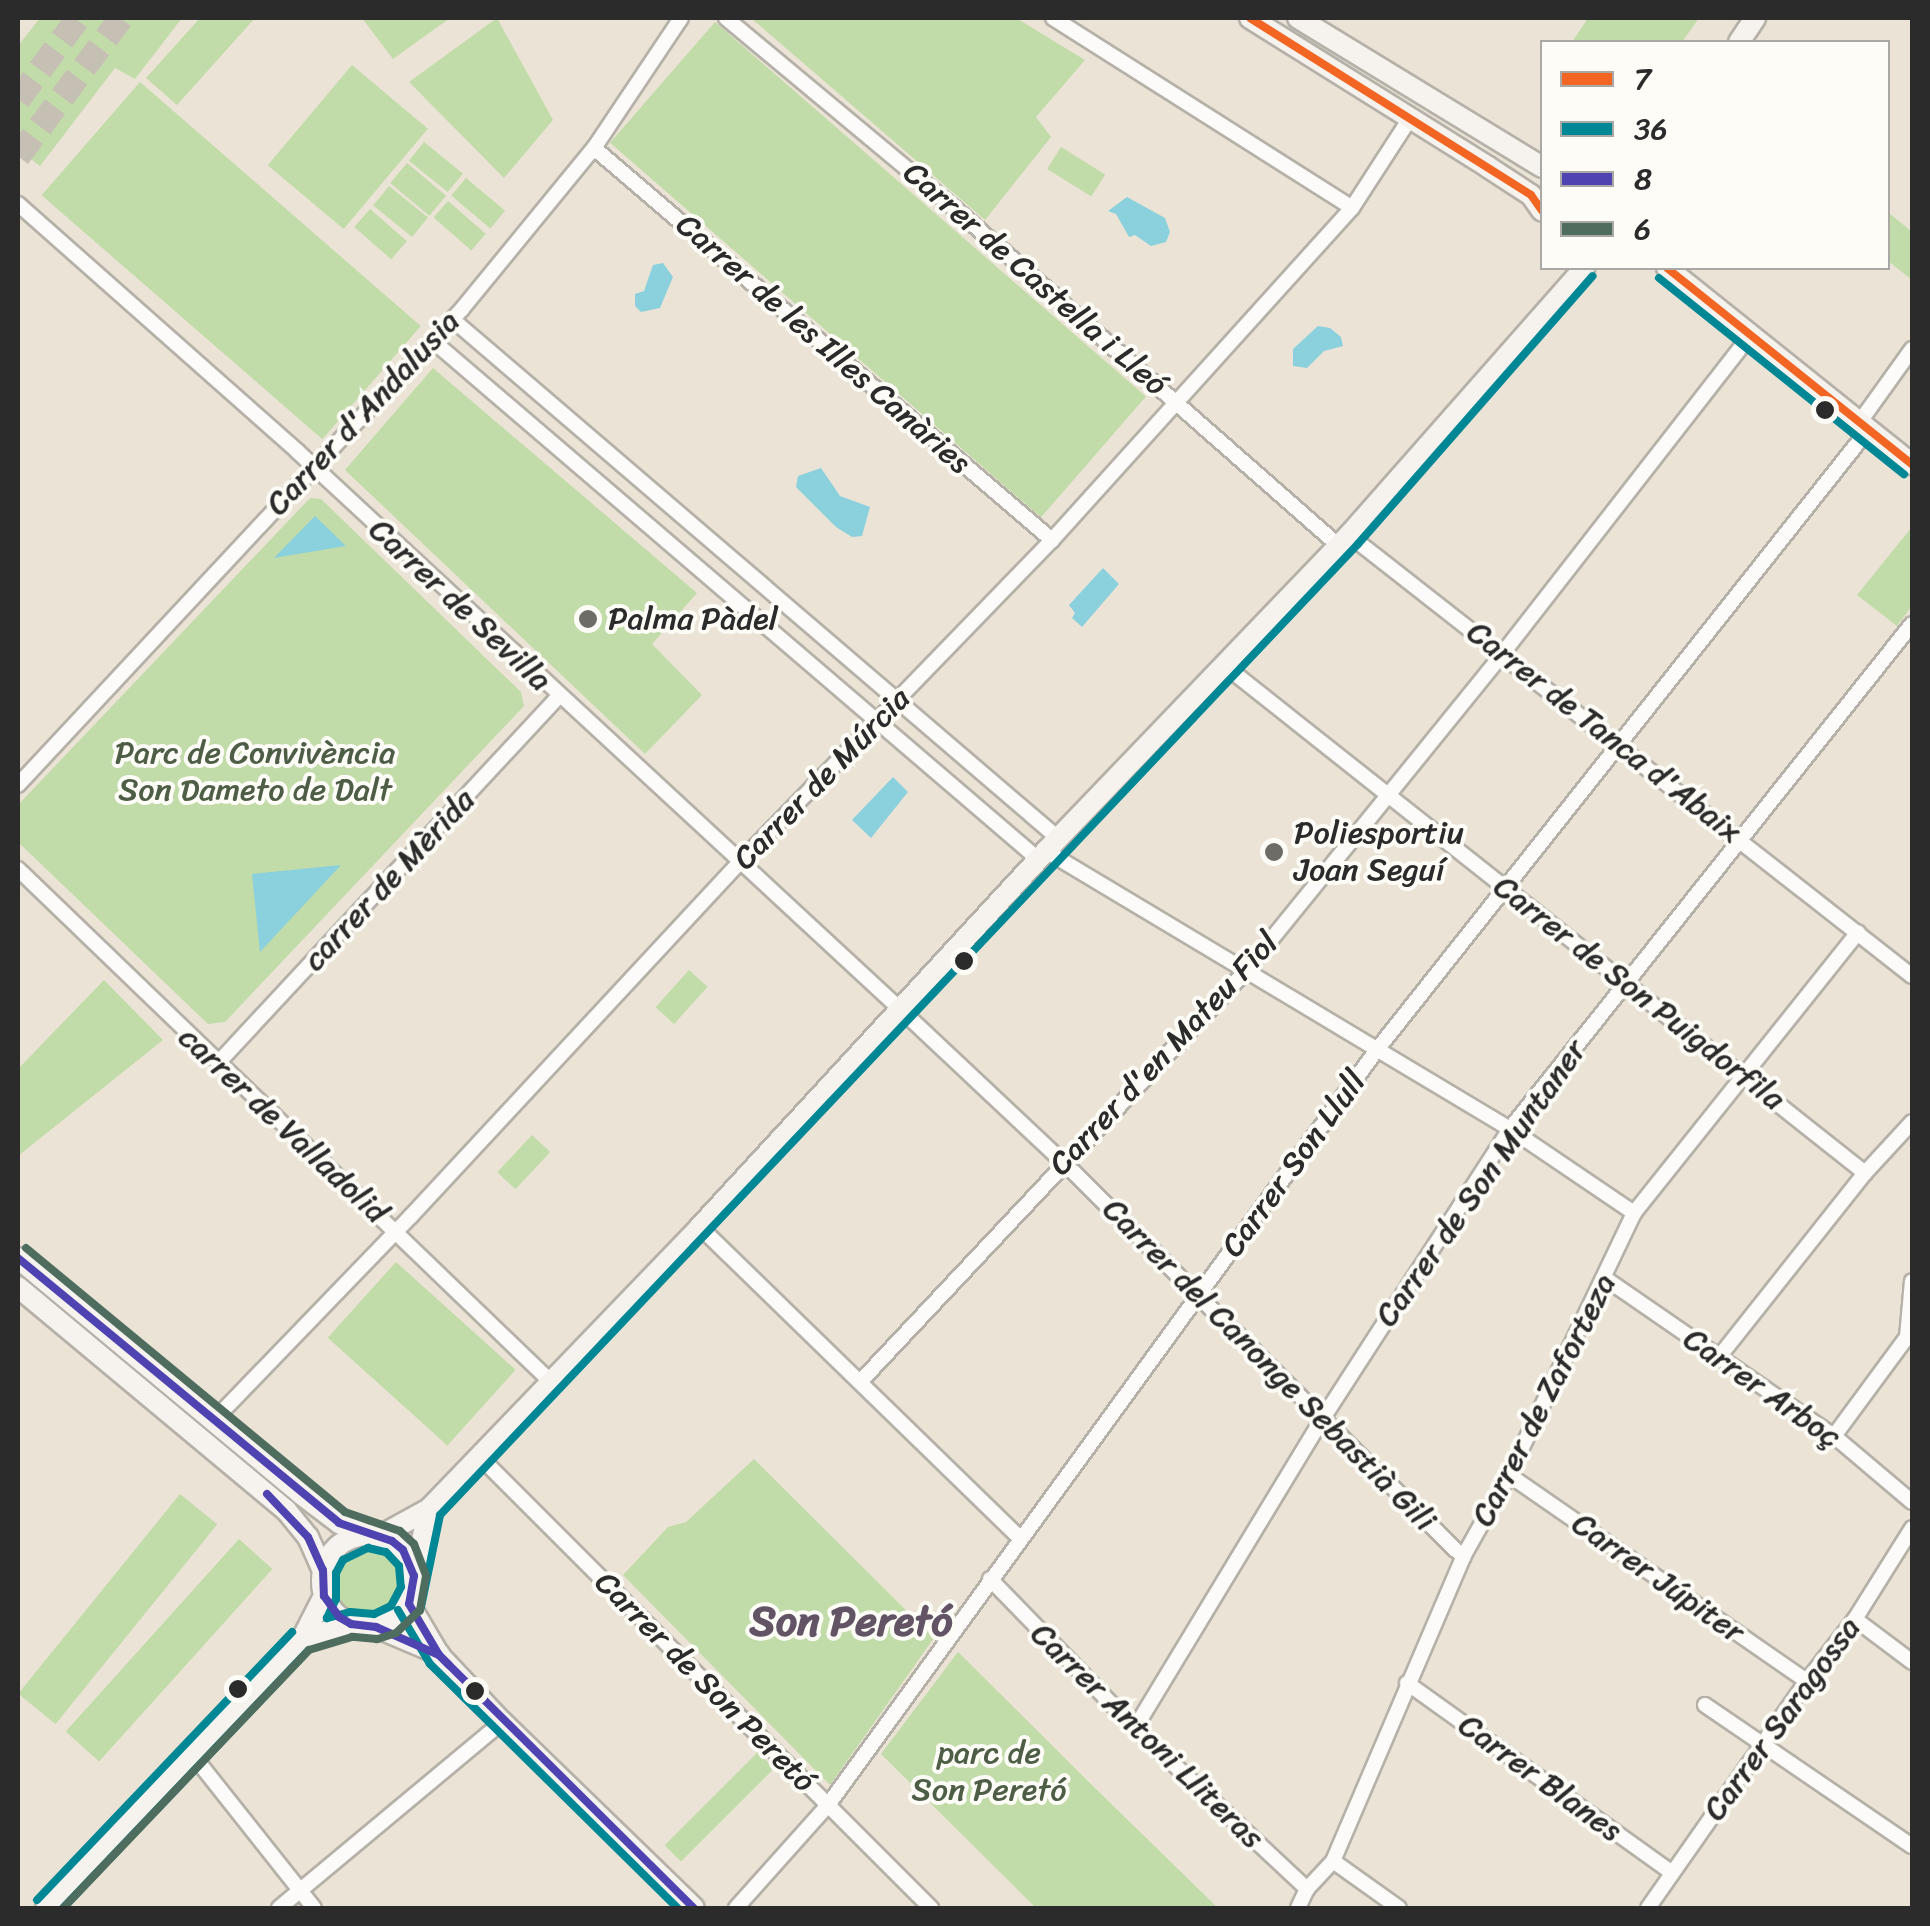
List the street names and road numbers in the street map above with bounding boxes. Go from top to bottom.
street label: Carrer de Castella i Lleó [894,153,1176,405]
street label: Carrer de les Illes Canàries [667,205,979,483]
street label: Carrer d'Andalusia [258,303,468,523]
street label: Carrer de Sevilla [360,510,560,700]
street label: Carrer de Tanca d'Abaix [1459,613,1749,851]
street label: Carrer de Múrcia [725,680,919,878]
street label: carrer de Mèrida [295,781,483,979]
street label: Carrer de Son Puigdorfila [1485,867,1793,1119]
street label: Carrer d'en Mateu Fiol [1041,924,1287,1184]
street label: carrer de Valladolid [170,1018,396,1232]
street label: Carrer de Son Muntaner [1368,1033,1594,1333]
street label: Carrer Son Llull [1213,1063,1375,1265]
street label: Carrer del Canonge Sebastià Gili [1094,1190,1444,1540]
street label: Carrer de Zaforteza [1464,1267,1624,1533]
street label: Carrer Arboç [1676,1320,1848,1456]
street label: Carrer Júpiter [1564,1504,1752,1652]
street label: Carrer de Son Peretó [586,1563,824,1801]
street label: Carrer Saragossa [1696,1610,1868,1828]
street label: Carrer Antoni Lliteras [1022,1614,1272,1858]
street label: Carrer Blanes [1451,1706,1629,1850]

